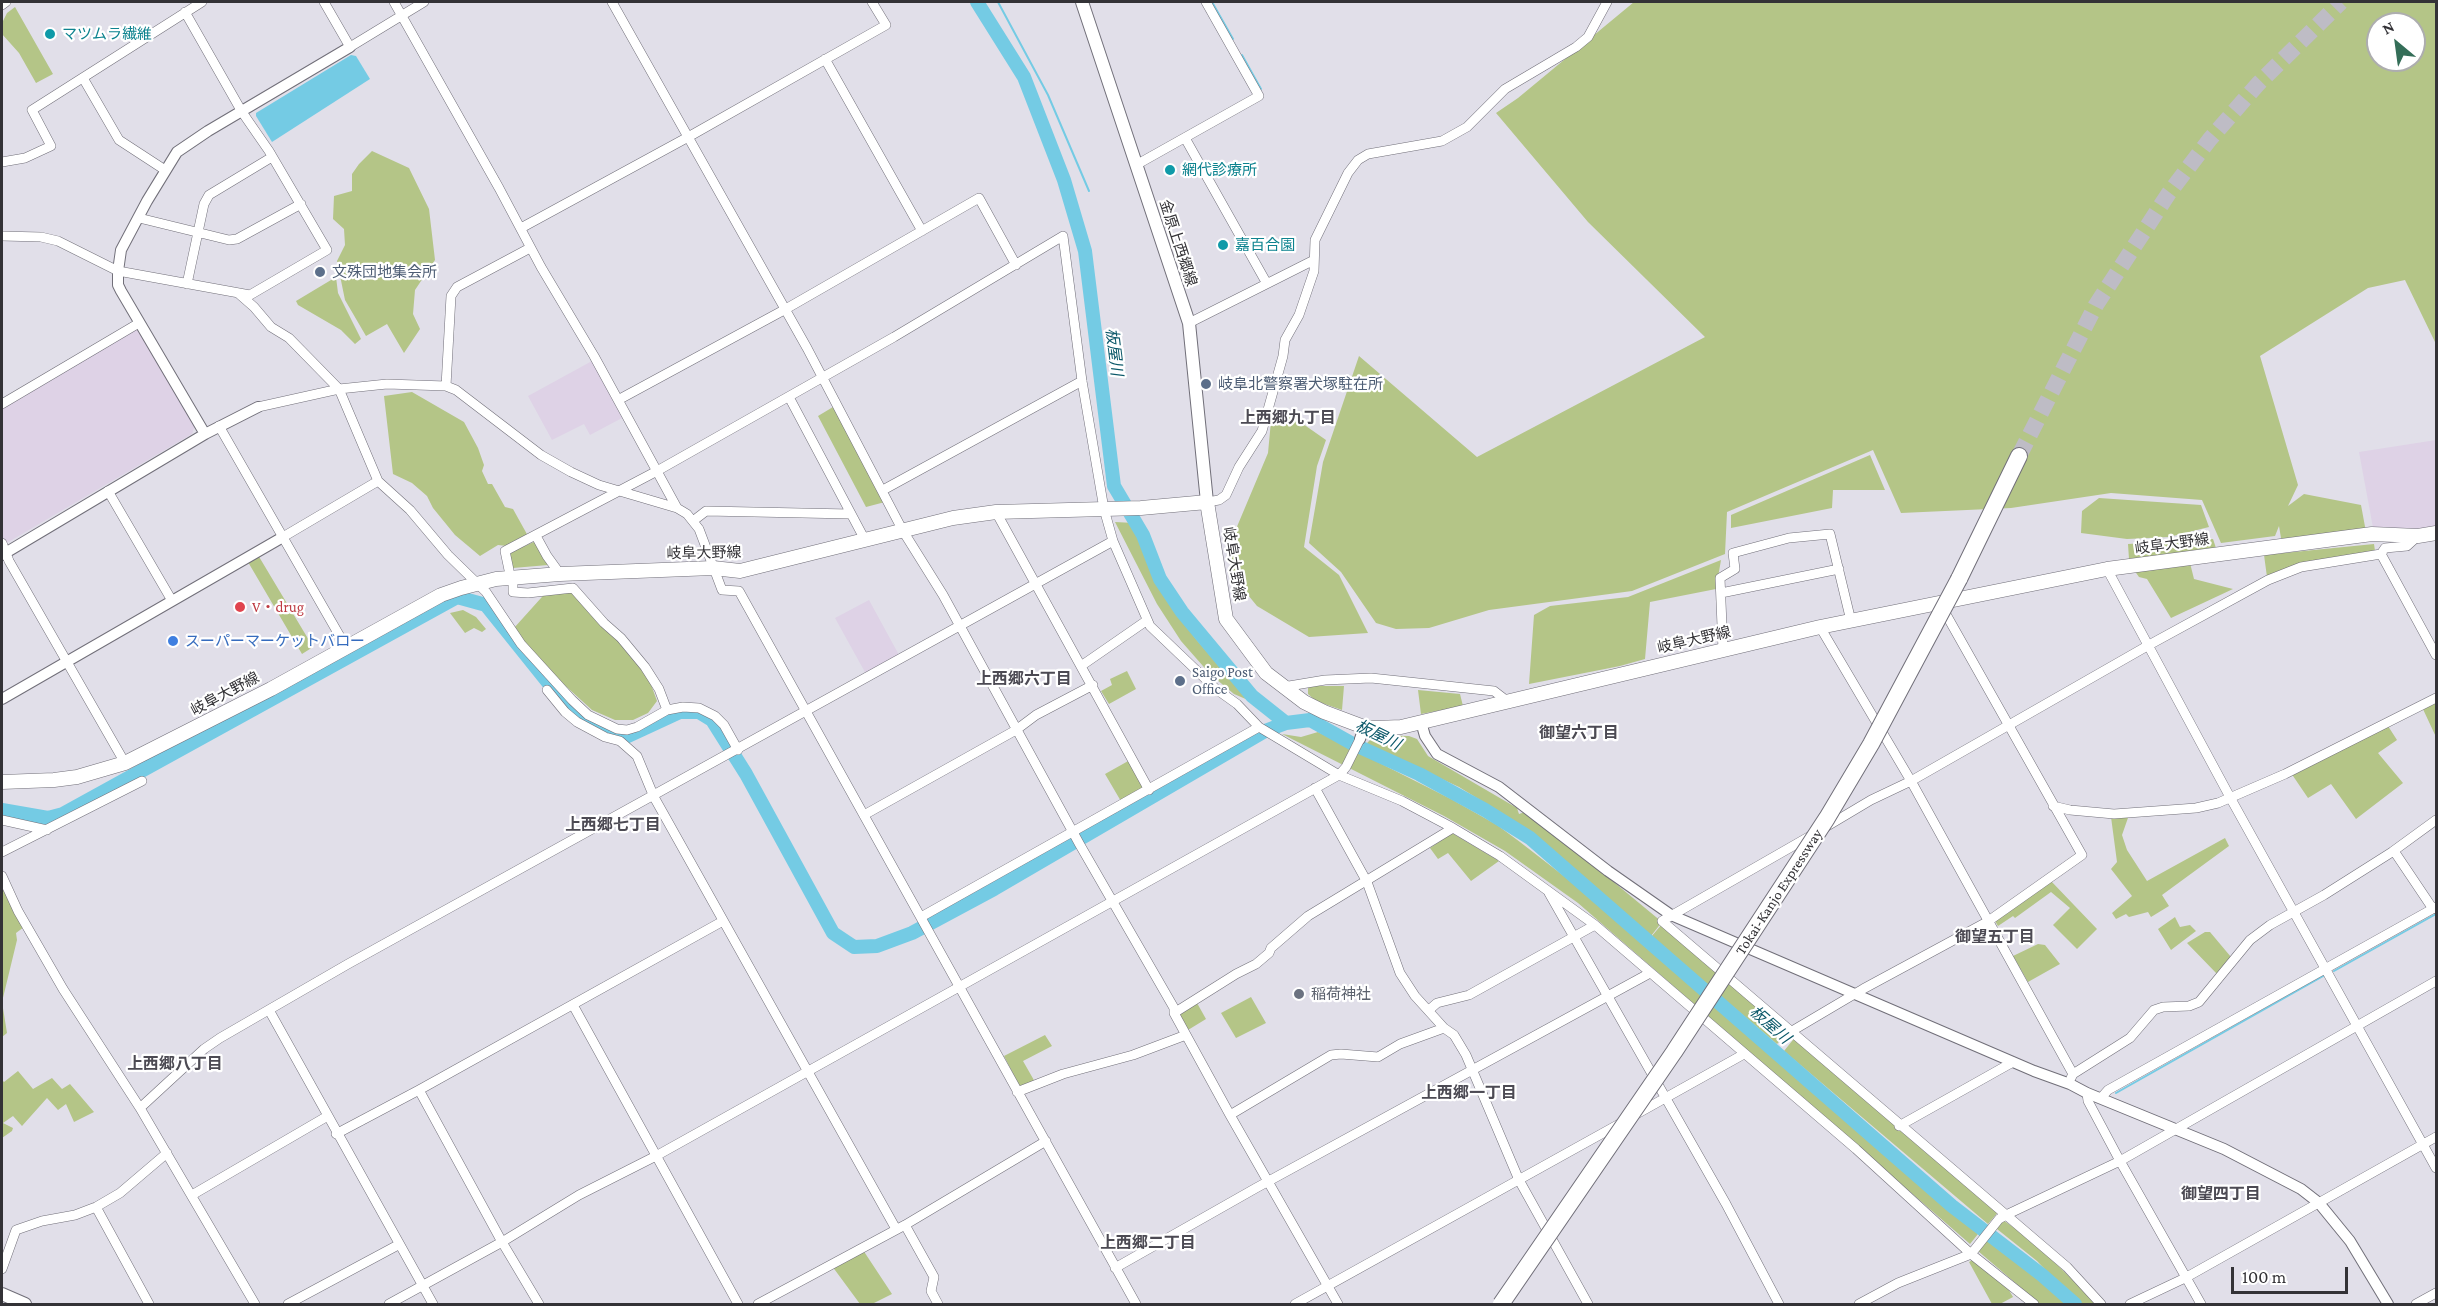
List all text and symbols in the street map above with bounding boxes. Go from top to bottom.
north arrow [2366,12,2426,72]
text: N [2379,17,2397,38]
place label: マツムラ繊維 [62,25,152,43]
marker: マツムラ繊維 [43,27,57,41]
place label: 網代診療所 [1182,161,1257,179]
marker: 網代診療所 [1163,163,1177,177]
street label: 金原上西郷線 [1156,197,1200,289]
place label: 嘉百合園 [1235,236,1295,254]
marker: 嘉百合園 [1216,238,1230,252]
place label: 文殊団地集会所 [332,263,437,281]
marker: 文殊団地集会所 [313,265,327,279]
water label: 板屋川 [1102,327,1126,377]
place label: 岐阜北警察署犬塚駐在所 [1218,375,1383,393]
marker: 岐阜北警察署犬塚駐在所 [1199,377,1213,391]
district label: 上西郷九丁目 [1240,408,1336,428]
street label: 岐阜大野線 [1219,526,1249,602]
street label: 岐阜大野線 [2134,530,2210,558]
street label: 岐阜大野線 [666,543,742,563]
place label: V・drug [252,598,304,616]
marker: V・drug [233,600,247,614]
street label: 岐阜大野線 [1655,623,1733,657]
place label: スーパーマーケットバロー [185,632,365,650]
marker: スーパーマーケットバロー [166,634,180,648]
place label: Saigo Post Office [1192,663,1253,698]
street label: 岐阜大野線 [188,668,262,720]
district label: 上西郷六丁目 [976,669,1072,689]
marker: Saigo Post Office [1173,674,1187,688]
water label: 板屋川 [1352,716,1404,754]
district label: 御望六丁目 [1539,723,1619,743]
district label: 上西郷七丁目 [565,815,661,835]
street label: Tokai-Kanjo Expressway [1732,826,1826,958]
district label: 御望五丁目 [1955,927,2035,947]
place label: 稲荷神社 [1311,985,1371,1003]
marker: 稲荷神社 [1292,987,1306,1001]
water label: 板屋川 [1746,1002,1794,1048]
district label: 上西郷八丁目 [127,1054,223,1074]
district label: 上西郷一丁目 [1421,1083,1517,1103]
district label: 御望四丁目 [2181,1184,2261,1204]
district label: 上西郷二丁目 [1100,1233,1196,1253]
scale bar [2234,1255,2351,1293]
text: 100 m [2242,1267,2286,1287]

